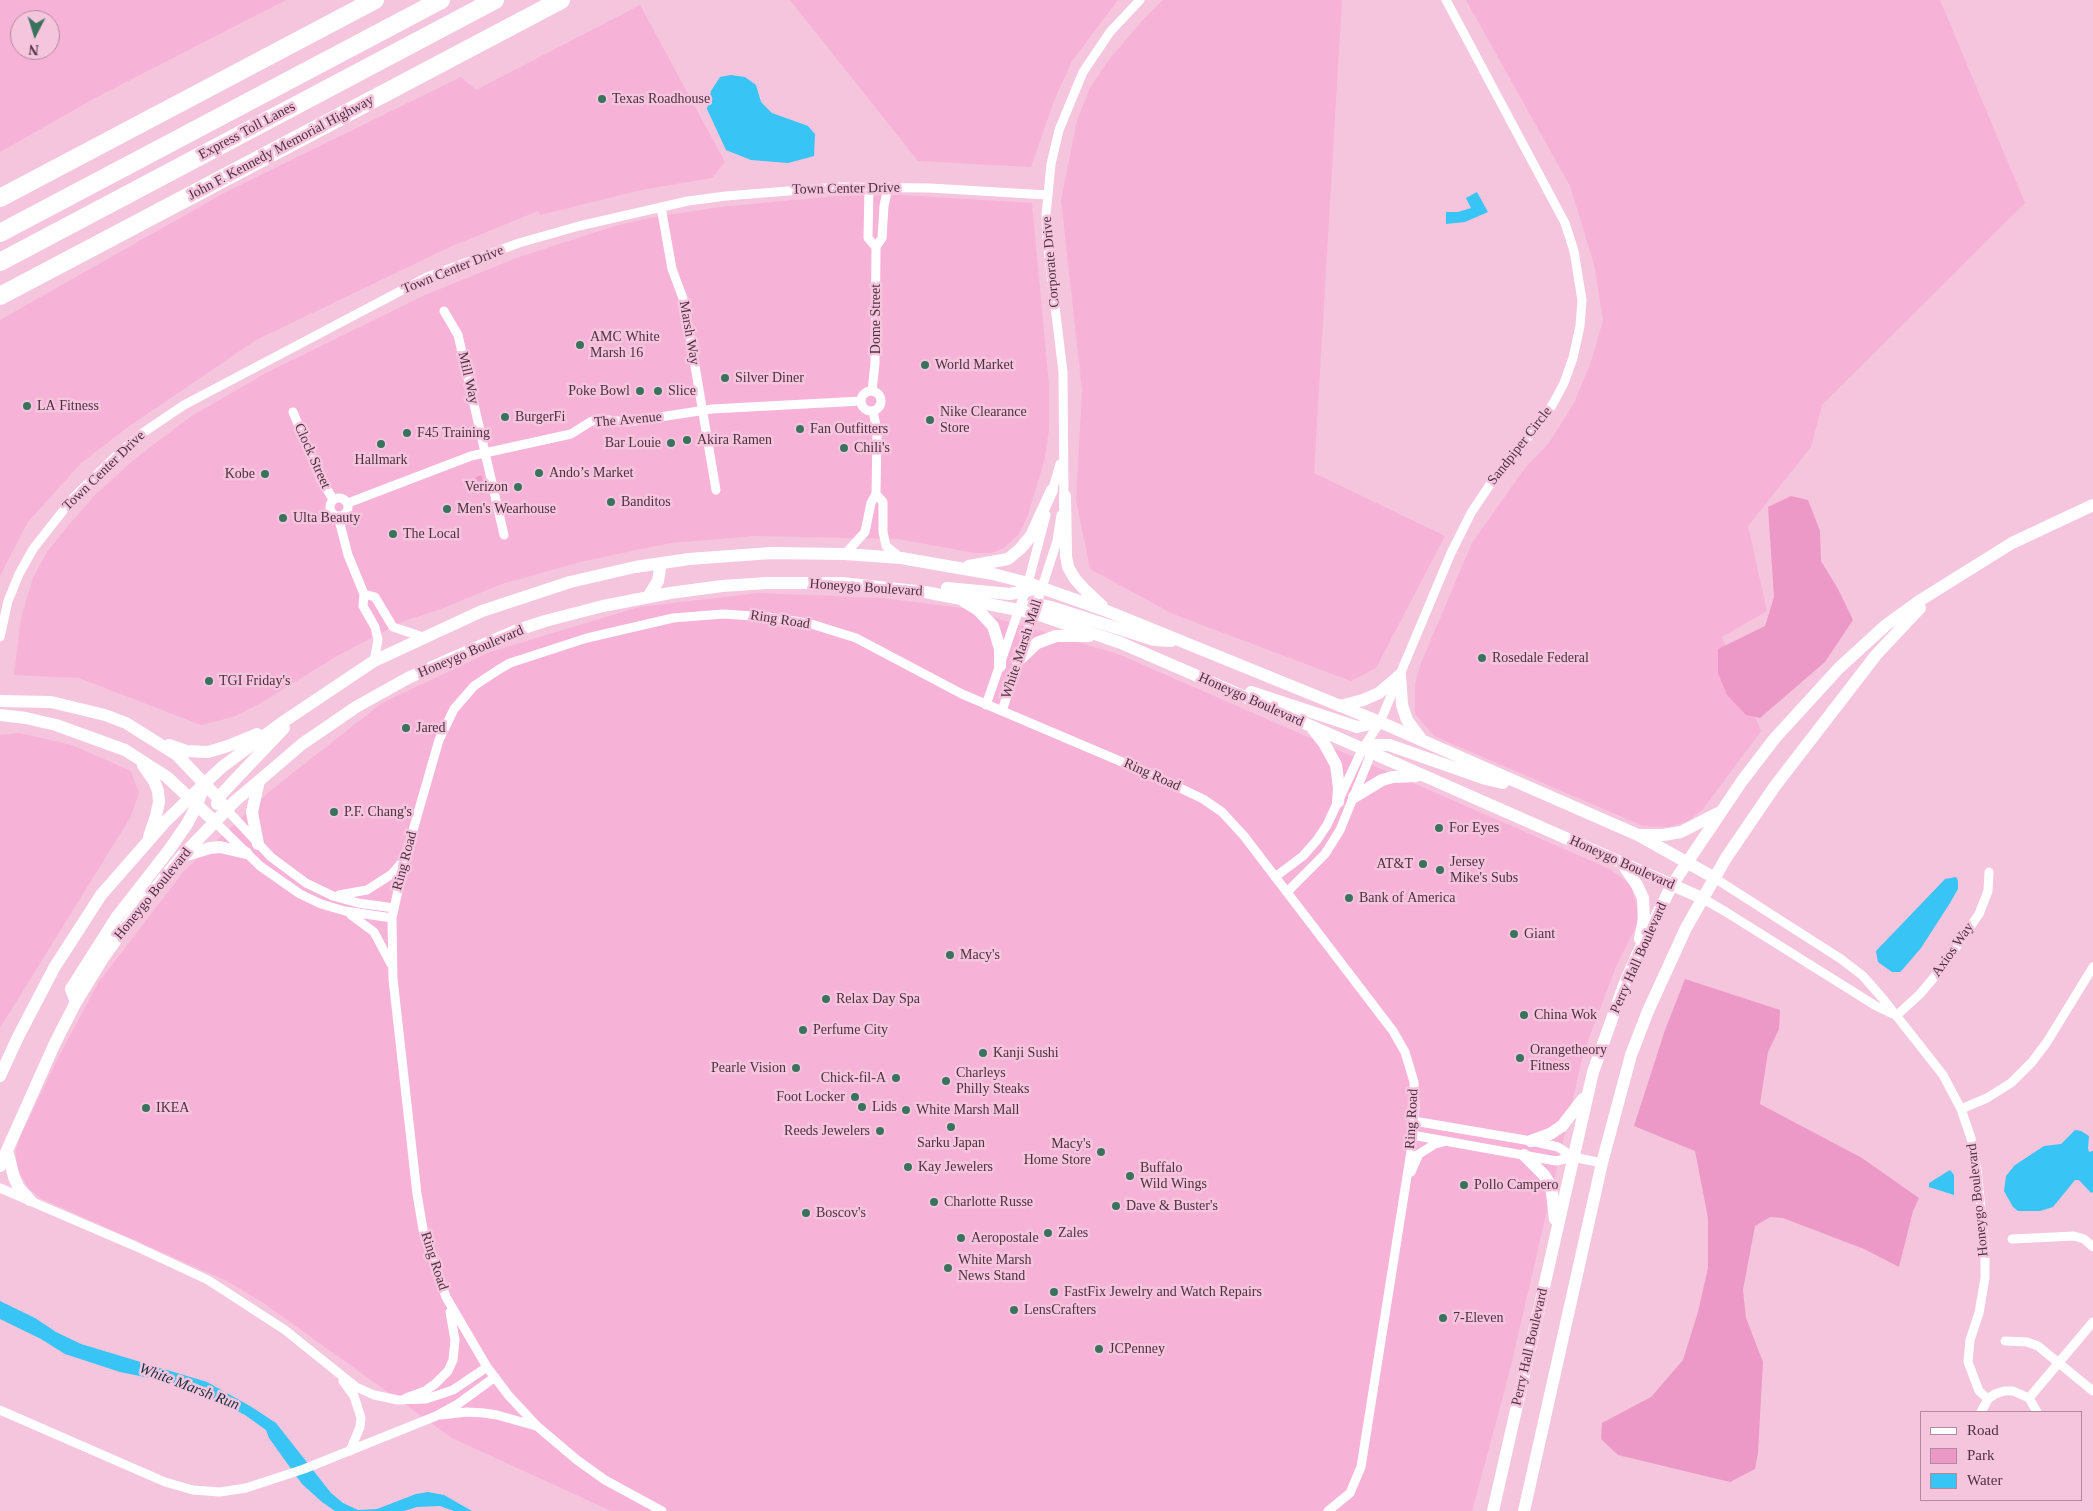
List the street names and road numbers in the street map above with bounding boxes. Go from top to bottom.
street label: John F. Kennedy Memorial Highway [185,92,377,204]
street label: Express Toll Lanes [196,98,298,164]
street label: Town Center Drive [792,180,900,198]
street label: Corporate Drive [1039,216,1063,308]
street label: Town Center Drive [400,242,506,298]
street label: Dome Street [868,284,884,354]
street label: Marsh Way [675,300,703,366]
street label: Mill Way [454,350,482,406]
street label: Sandpiper Circle [1484,404,1556,488]
street label: The Avenue [594,409,662,431]
street label: Clock Street [290,421,334,491]
street label: Town Center Drive [59,427,149,515]
street label: Honeygo Boulevard [809,576,923,600]
street label: White Marsh Mall [998,597,1046,701]
street label: Ring Road [749,607,811,633]
street label: Honeygo Boulevard [416,622,526,682]
street label: Honeygo Boulevard [1196,669,1306,731]
street label: Ring Road [1121,755,1183,795]
street label: Ring Road [389,830,421,892]
street label: Honeygo Boulevard [1567,832,1677,894]
street label: Honeygo Boulevard [111,845,195,943]
street label: Perry Hall Boulevard [1607,900,1671,1016]
street label: Axios Way [1928,920,1978,980]
street label: Ring Road [1402,1088,1422,1150]
street label: Honeygo Boulevard [1964,1143,1992,1257]
street label: Ring Road [417,1230,451,1292]
street label: Perry Hall Boulevard [1508,1287,1552,1407]

